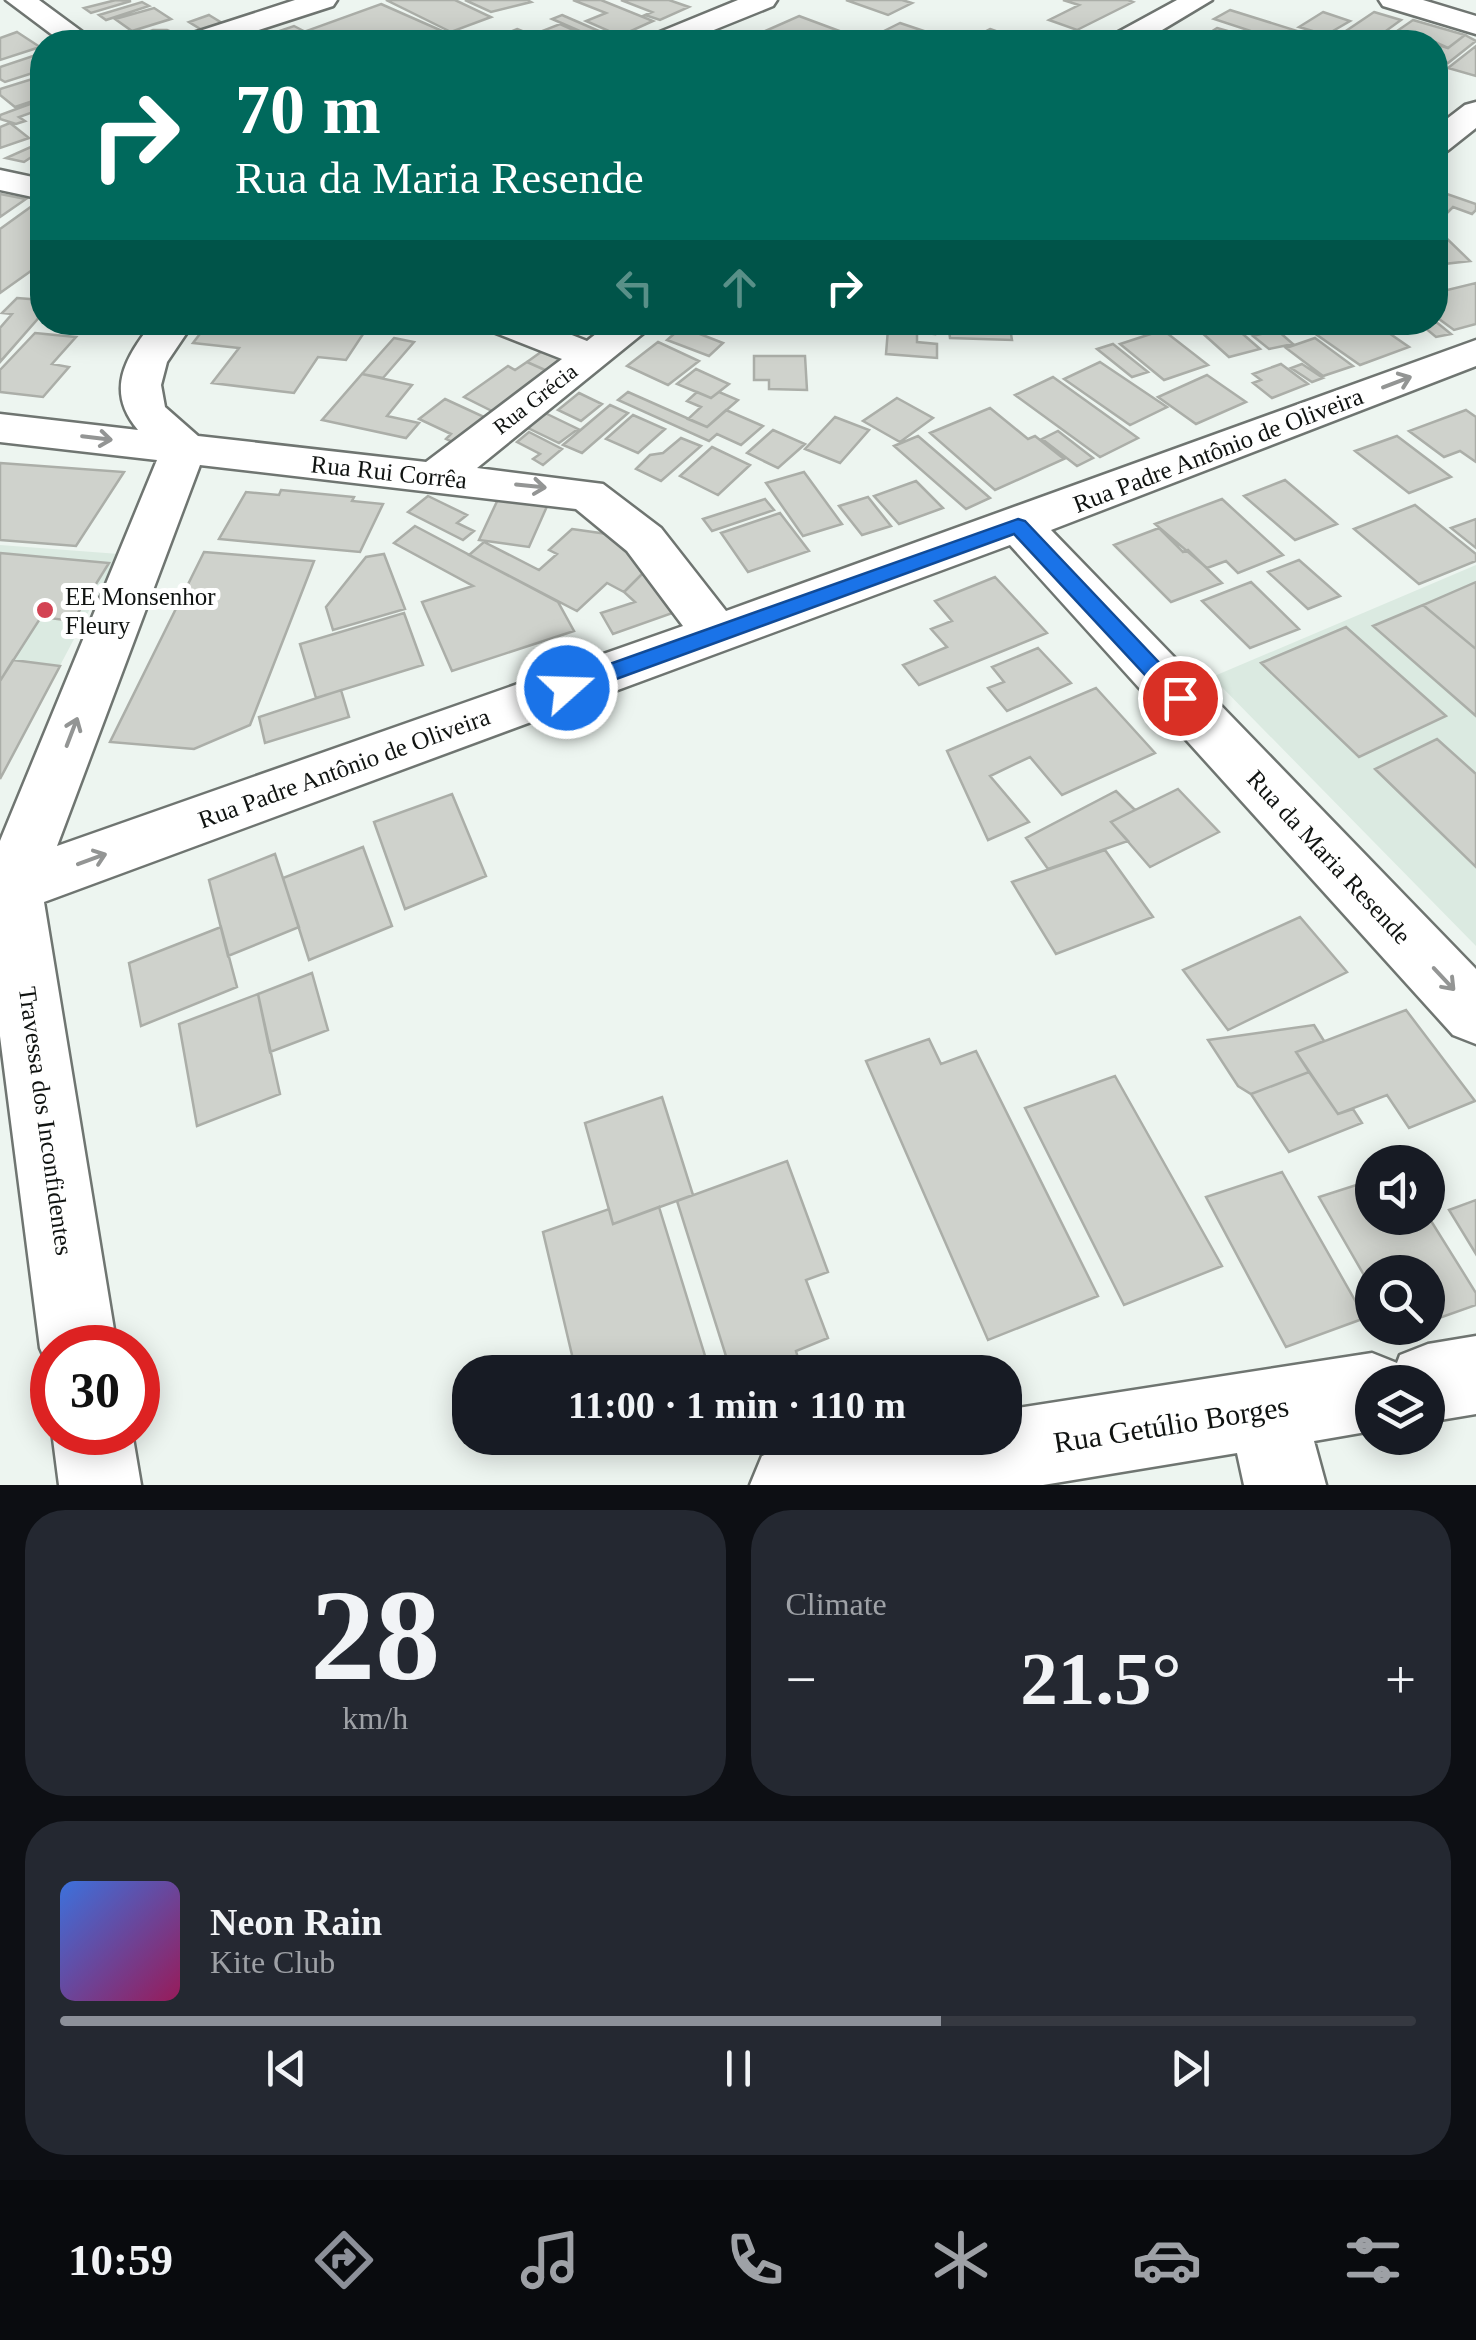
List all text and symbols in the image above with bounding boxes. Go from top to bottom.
icon: right [70,70,200,200]
text: 70 m [235,71,381,148]
text: Rua da Maria Resende [235,153,644,203]
icon: left [607,260,662,315]
icon: ahead [712,260,767,315]
icon: right [817,260,872,315]
street label: Rua Grécia [488,358,582,439]
one-way arrow [1381,372,1412,390]
street label: Rua Padre Antônio de Oliveira [1069,382,1367,518]
one-way arrow [80,429,113,448]
street label: Rua Rui Corrêa [310,450,468,494]
one-way arrow [514,477,546,496]
place label: EE Monsenhor Fleury [65,583,216,639]
marker: EE Monsenhor Fleury [34,599,56,621]
position arrow [515,636,619,740]
pin [1138,656,1223,741]
icon: arrive [1153,671,1208,726]
street label: Rua Padre Antônio de Oliveira [195,703,493,833]
one-way arrow [65,717,83,748]
street label: Rua da Maria Resende [1242,765,1416,949]
one-way arrow [75,849,106,867]
one-way arrow [1432,967,1456,991]
street label: Travessa dos Inconfidentes [14,985,78,1257]
map controls [1355,1145,1445,1455]
button: sound [1355,1145,1445,1235]
button: search [1355,1255,1445,1345]
speed limit sign: 30 [30,1325,160,1455]
button: layers [1355,1365,1445,1455]
text: 11:00 · 1 min · 110 m [568,1384,906,1426]
street label: Rua Getúlio Borges [1051,1389,1291,1459]
text: 28 [310,1563,440,1707]
text: Climate [786,1586,887,1622]
text: 21.5° [1020,1637,1181,1720]
text: − [786,1649,817,1710]
text: + [1385,1649,1416,1710]
text: km/h [342,1700,408,1736]
text: Neon Rain [210,1901,382,1943]
text: Kite Club [210,1944,335,1980]
icon: previous [259,2041,314,2096]
icon: pause [711,2041,766,2096]
icon: next [1163,2041,1218,2096]
icon: directions [309,2225,379,2295]
icon: music [515,2225,585,2295]
icon: phone [720,2225,790,2295]
icon: climate [926,2225,996,2295]
icon: car [1132,2225,1202,2295]
icon: filters [1338,2225,1408,2295]
text: 10:59 [68,2235,173,2285]

